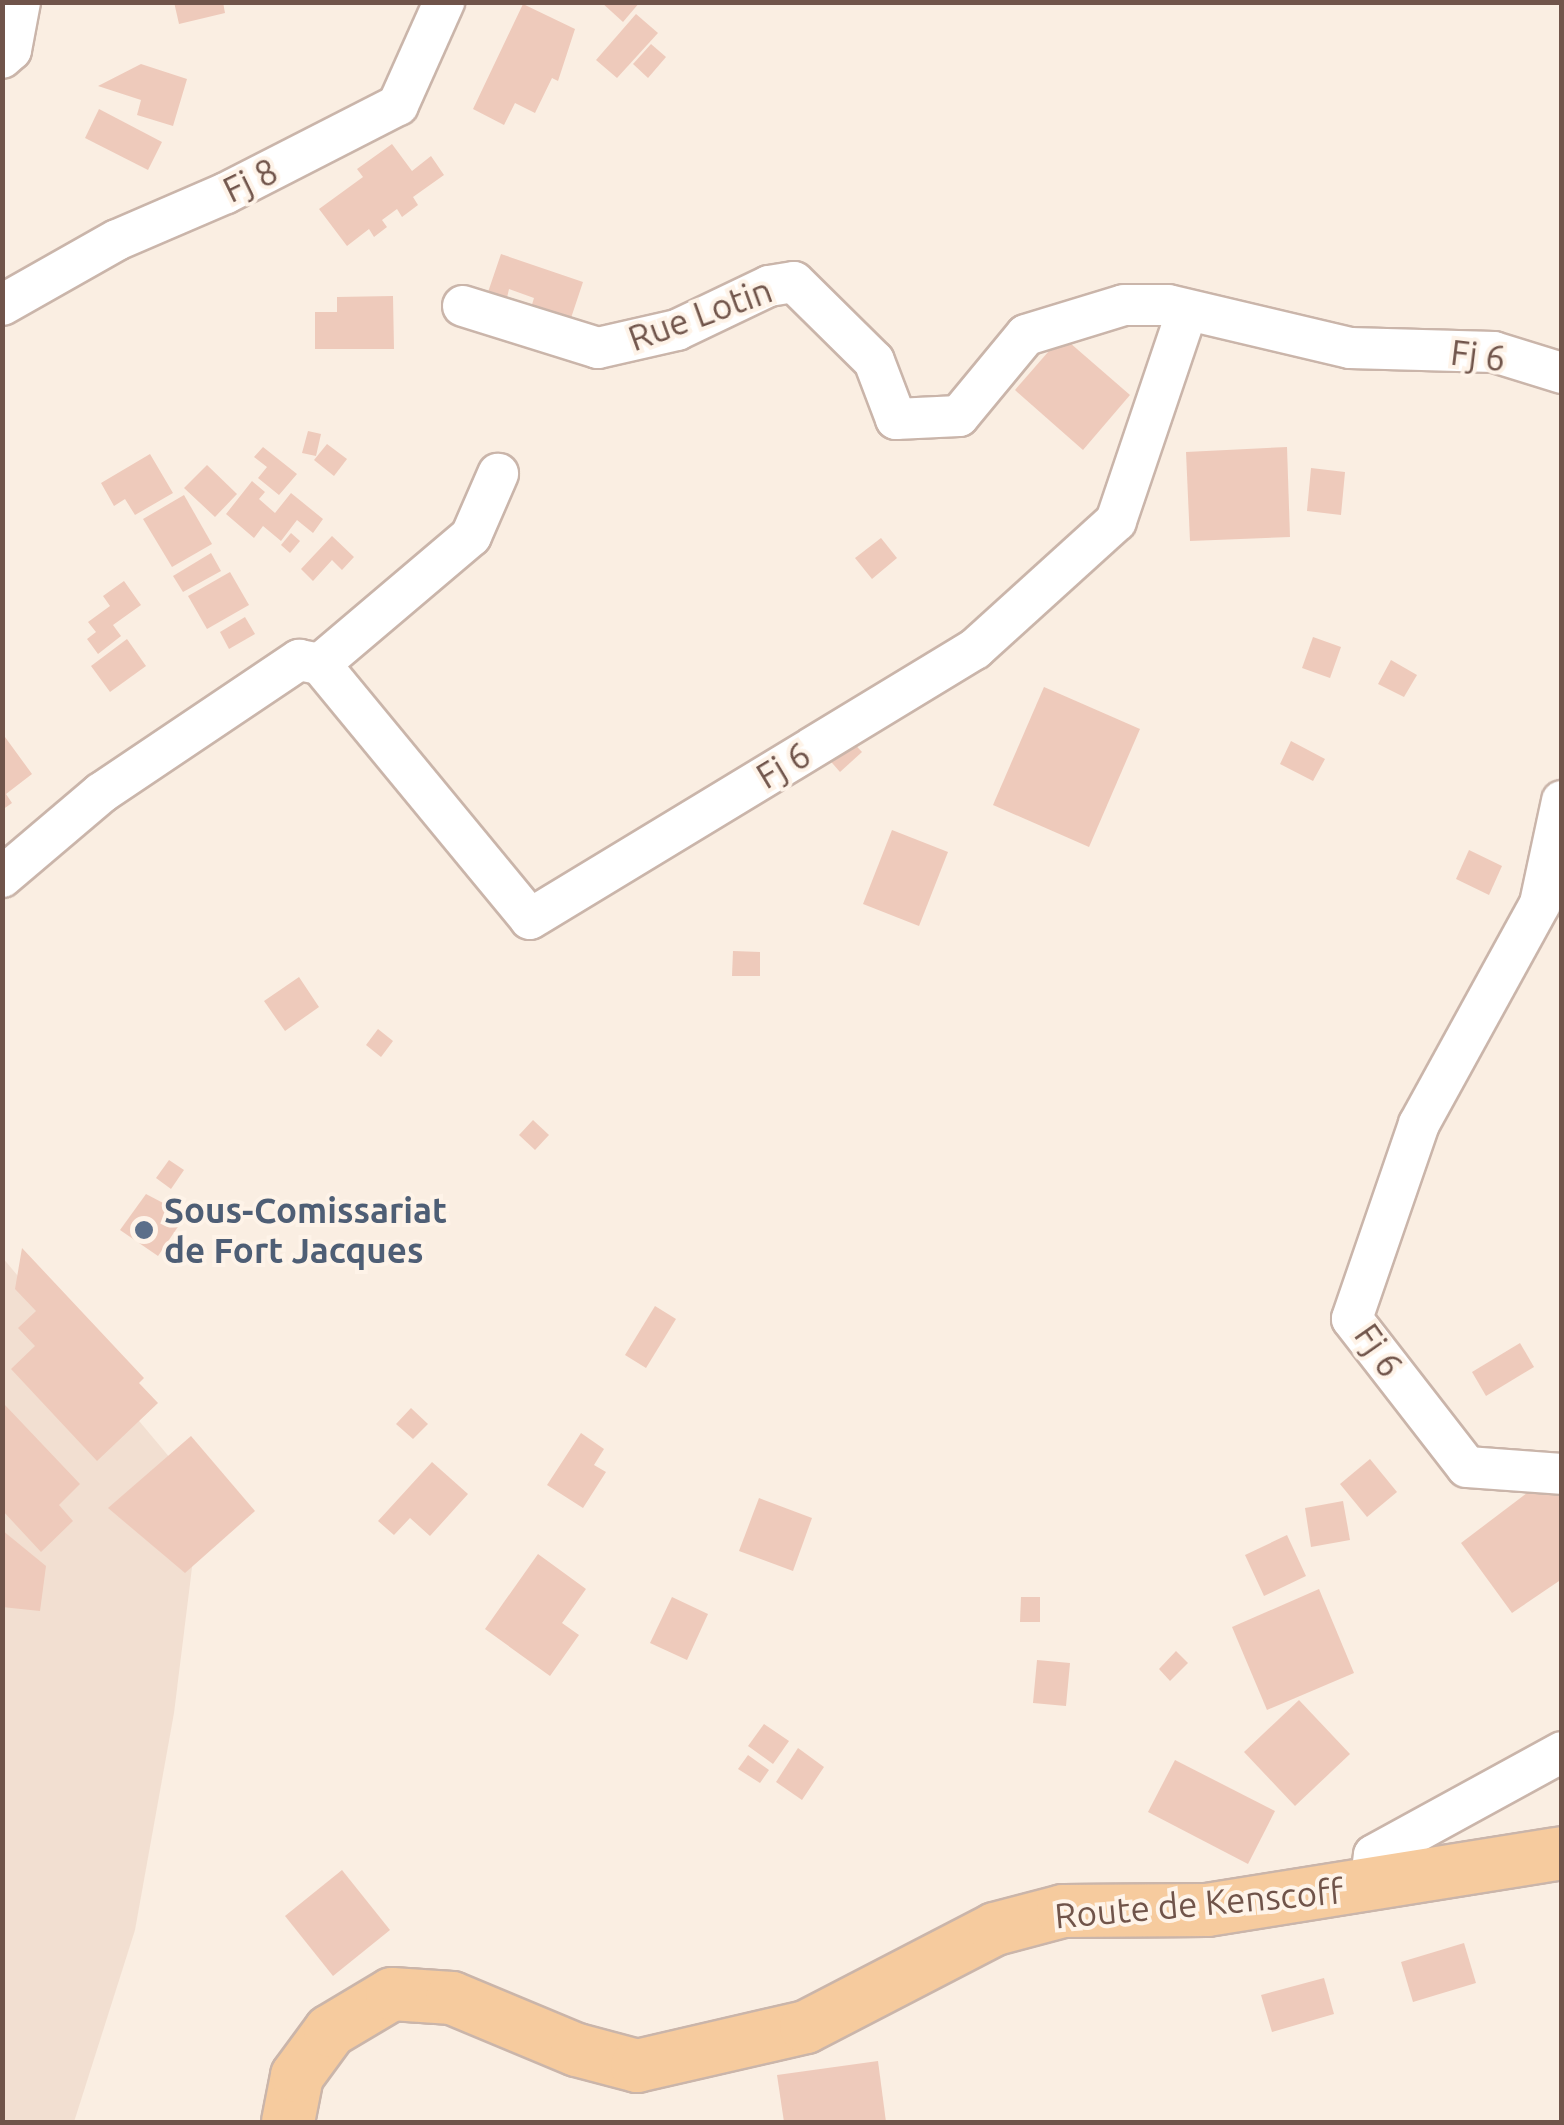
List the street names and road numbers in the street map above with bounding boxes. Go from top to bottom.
street label: Fj 8 [216,149,284,211]
street label: Rue Lotin [623,269,777,359]
street label: Fj 6 [1448,331,1508,379]
street label: Fj 6 [749,733,817,797]
street label: Fj 6 [1346,1316,1412,1384]
street label: Route de Kenscoff [1053,1869,1345,1937]

